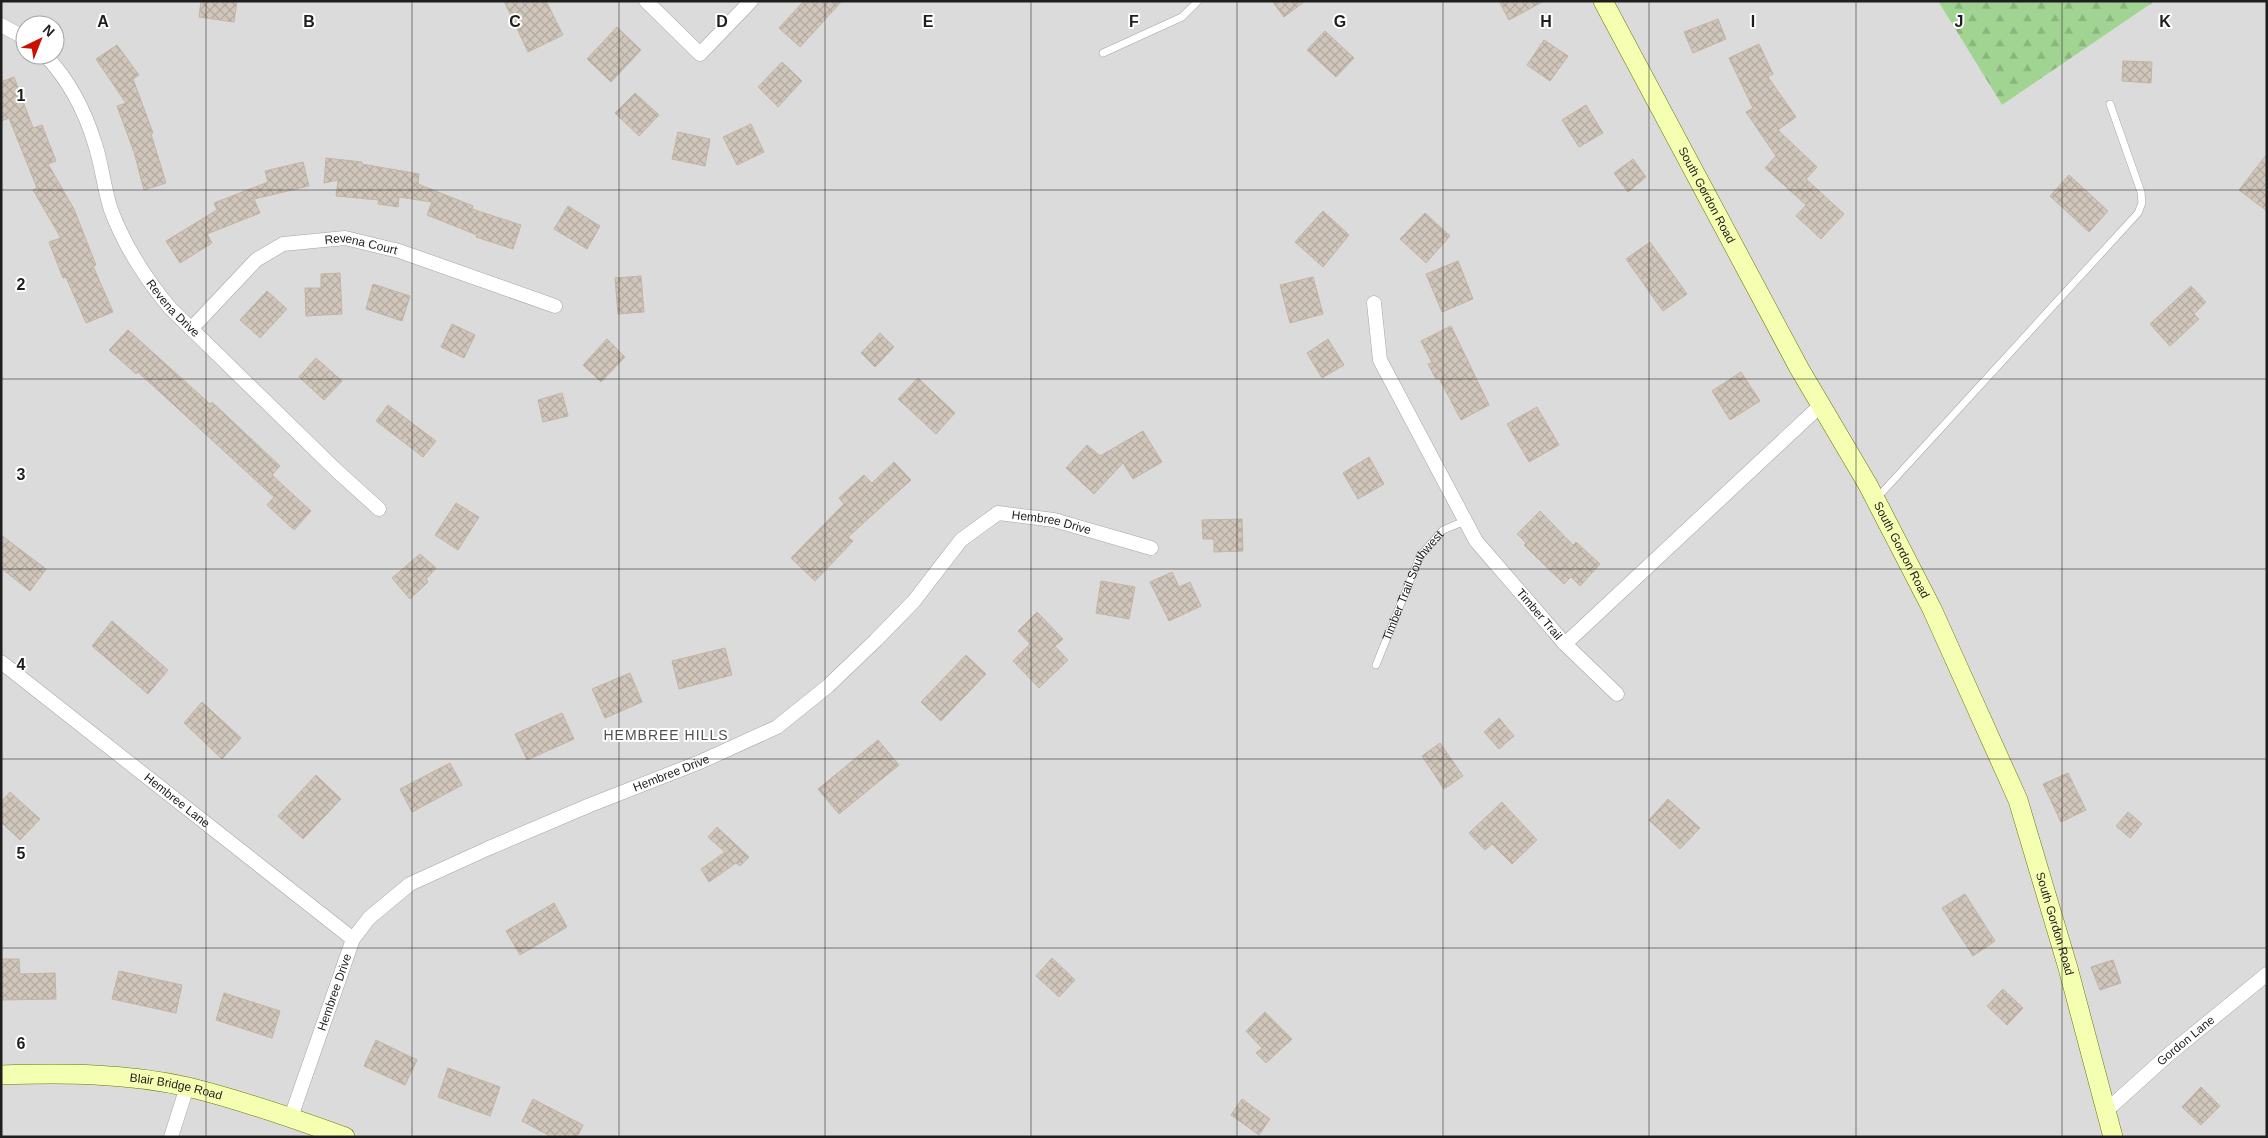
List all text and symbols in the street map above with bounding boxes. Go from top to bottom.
text: A [97,13,109,30]
text: B [303,13,315,30]
text: C [509,13,521,30]
text: D [716,13,728,30]
text: E [923,13,934,30]
text: F [1129,13,1139,30]
text: G [1334,13,1346,30]
text: H [1540,13,1552,30]
text: I [1751,13,1755,30]
text: J [1955,13,1963,30]
text: K [2159,13,2171,30]
north arrow [15,15,65,65]
text: N [40,21,58,40]
text: 1 [17,87,26,104]
street label: South Gordon Road [1675,145,1738,246]
street label: Revena Court [324,231,399,258]
text: 2 [17,276,26,293]
street label: Revena Drive [143,277,203,340]
text: 3 [17,466,26,483]
street label: South Gordon Road [1871,499,1932,601]
street label: Hembree Drive [1011,508,1093,537]
street label: Timber Trail Southwest [1380,527,1447,643]
street label: Timber Trail [1513,586,1565,643]
text: 4 [17,656,26,673]
district label: HEMBREE HILLS [603,727,729,743]
street label: Hembree Drive [631,752,712,794]
street label: Hembree Lane [141,770,213,831]
text: 5 [17,845,26,862]
street label: South Gordon Road [2033,870,2077,977]
street label: Hembree Drive [315,952,354,1033]
street label: Gordon Lane [2154,1013,2218,1068]
text: 6 [17,1035,26,1052]
street label: Blair Bridge Road [129,1071,224,1103]

